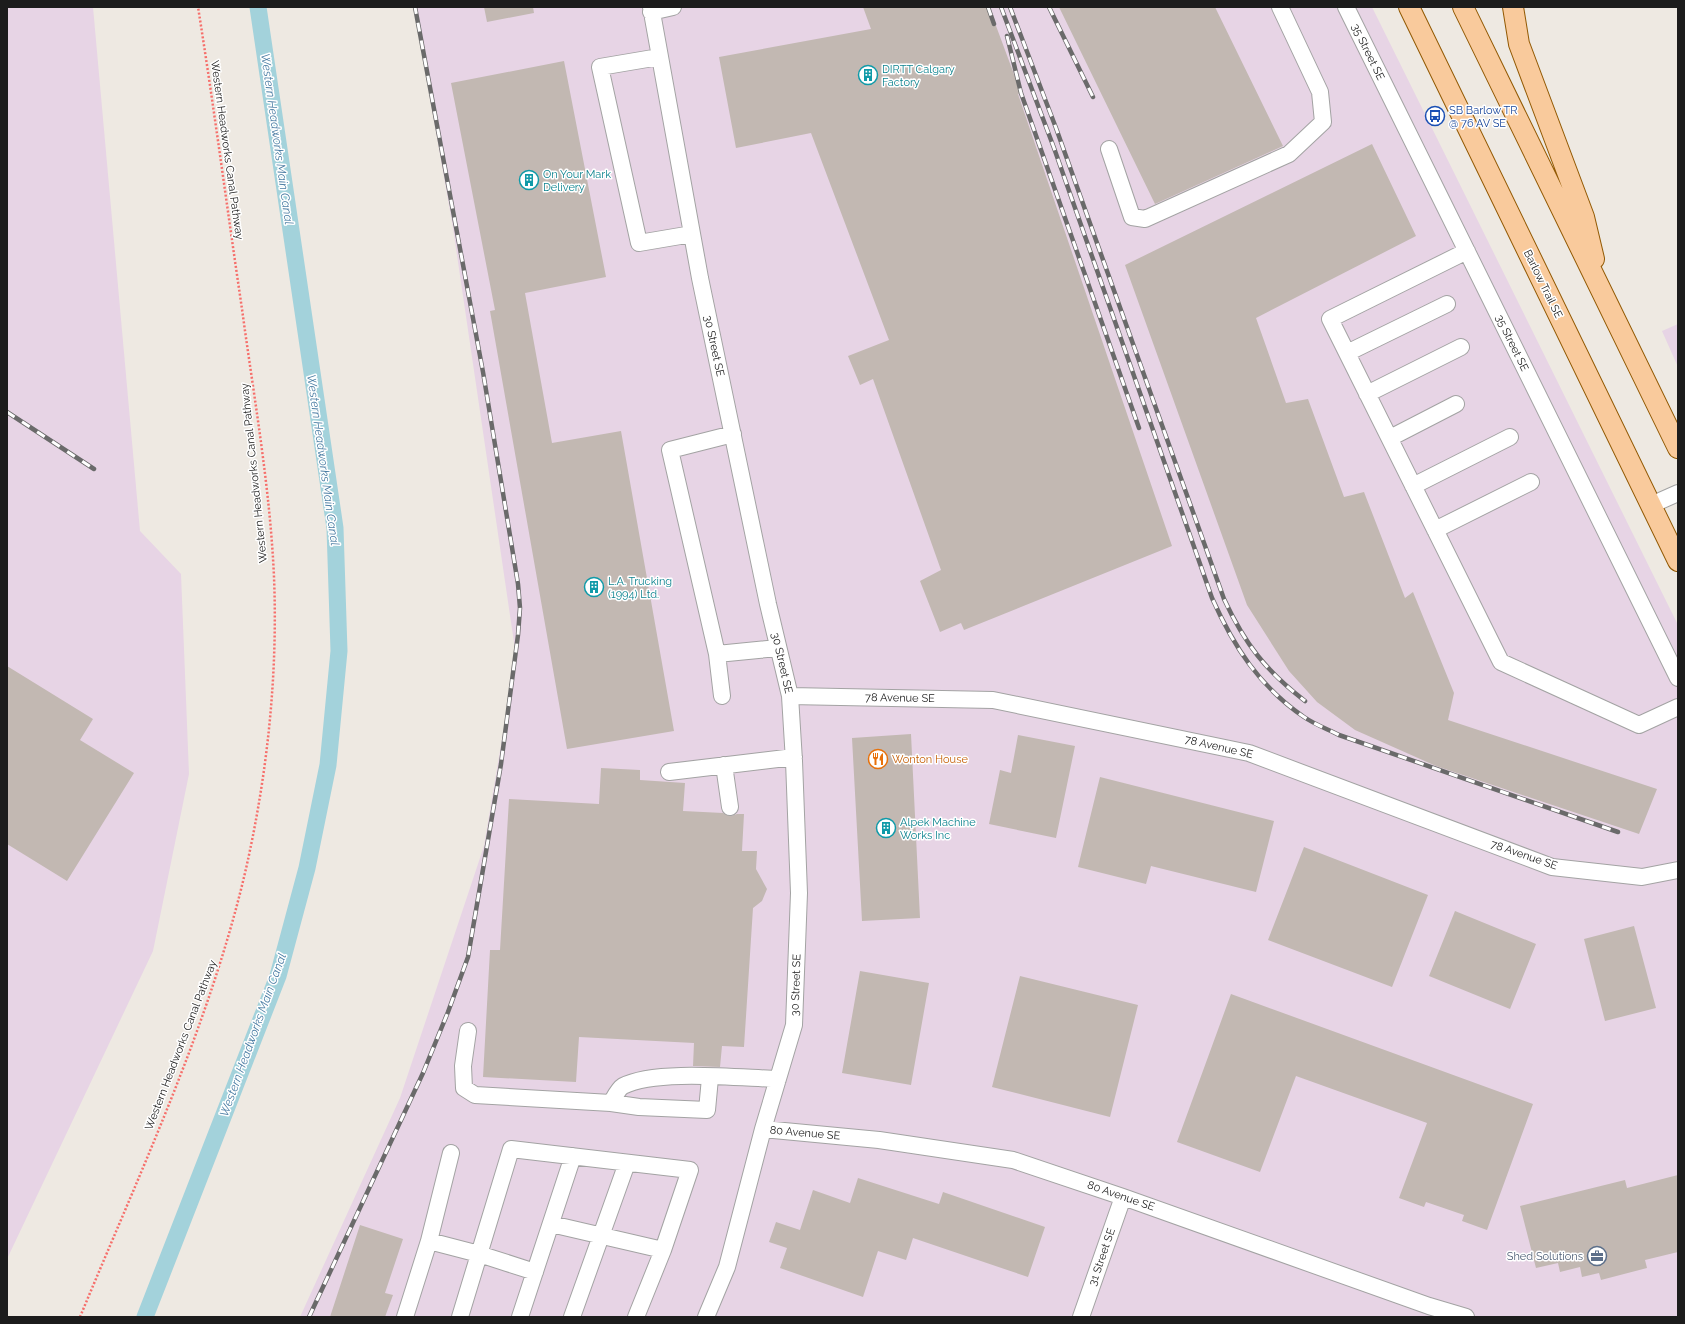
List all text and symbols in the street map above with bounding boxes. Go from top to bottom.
street label: 35 Street SE [1349,22,1387,83]
water label: Western Headworks Main Canal [258,52,296,226]
street label: Western Headworks Canal Pathway [208,60,246,240]
place label: DIRTT Calgary Factory [882,63,955,89]
building icon: DIRTT Calgary Factory [857,64,879,86]
place label: SB Barlow TR @ 76 AV SE [1449,104,1517,130]
bus stop icon: SB Barlow TR @ 76 AV SE [1424,105,1446,127]
place label: On Your Mark Delivery [543,168,611,194]
building icon: On Your Mark Delivery [518,169,540,191]
street label: Barlow Trail SE [1521,248,1565,321]
street label: 35 Street SE [1493,313,1531,374]
street label: 30 Street SE [701,314,727,378]
water label: Western Headworks Main Canal [304,373,342,547]
street label: Western Headworks Canal Pathway [238,382,270,564]
place label: L.A. Trucking (1994) Ltd. [608,575,672,601]
building icon: L.A. Trucking (1994) Ltd. [583,576,605,598]
street label: 30 Street SE [769,631,795,695]
street label: 78 Avenue SE [865,691,935,705]
street label: 78 Avenue SE [1184,733,1255,761]
restaurant icon: Wonton House [867,748,889,770]
place label: Wonton House [892,753,968,766]
place label: Alpek Machine Works Inc [900,816,976,842]
building icon: Alpek Machine Works Inc [875,817,897,839]
street label: 78 Avenue SE [1489,838,1559,873]
water label: Western Headworks Main Canal [217,951,289,1119]
street label: 30 Street SE [788,953,804,1016]
street label: Western Headworks Canal Pathway [143,958,219,1132]
street label: 80 Avenue SE [769,1123,841,1143]
street label: 80 Avenue SE [1086,1178,1157,1214]
street label: 31 Street SE [1086,1226,1118,1288]
office icon: Shed Solutions [1586,1245,1608,1267]
place label: Shed Solutions [1507,1250,1583,1263]

